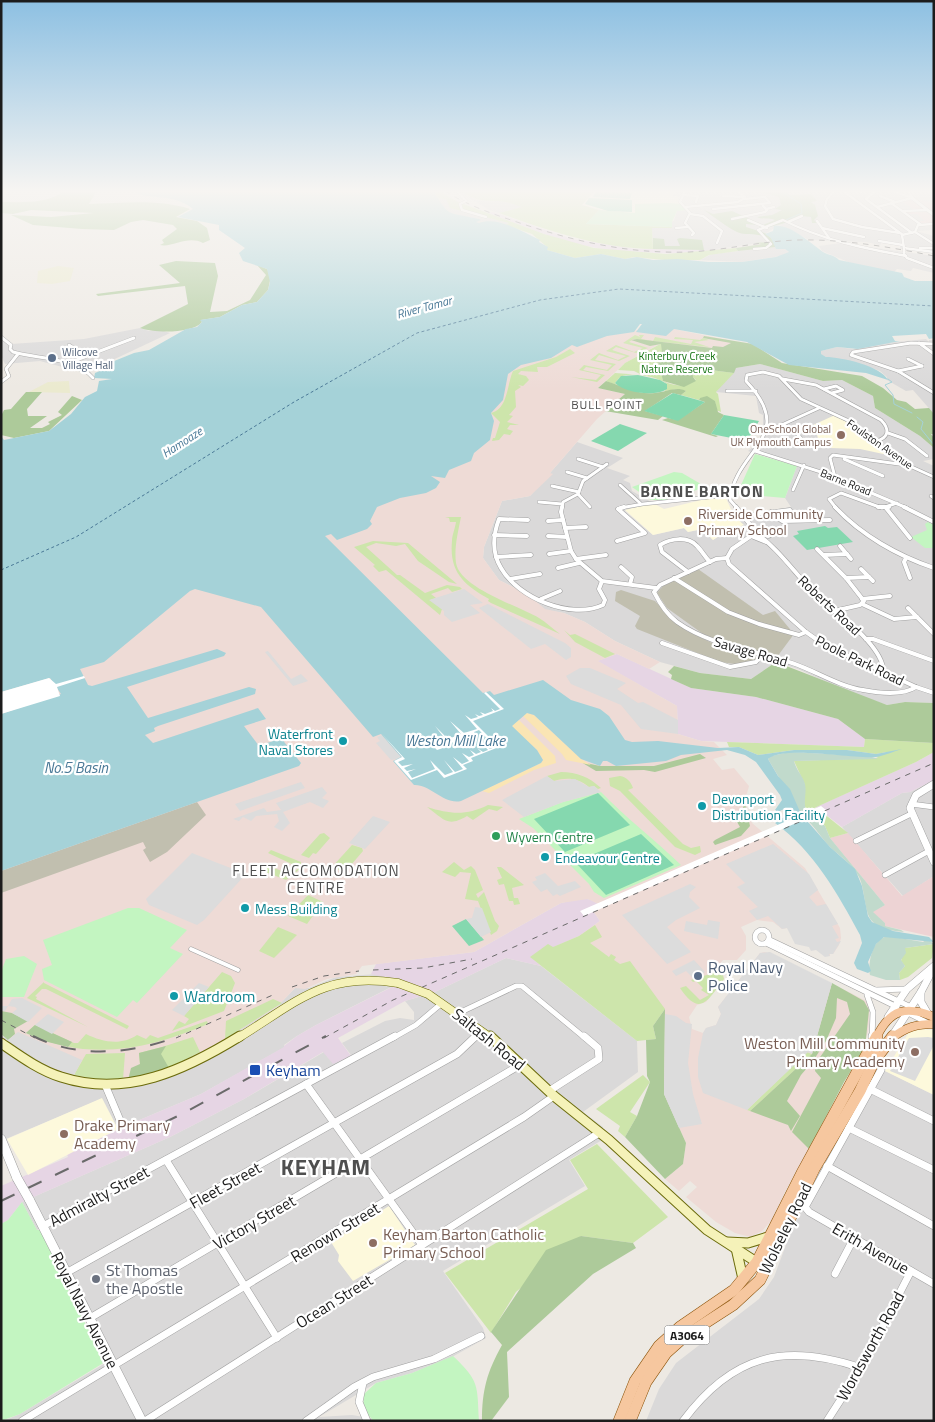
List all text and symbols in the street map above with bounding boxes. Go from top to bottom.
water label: River Tamar [394,290,456,323]
place label: Wilcove Village Hall [62,344,113,373]
park label: Kinterbury Creek Nature Reserve [639,348,716,377]
marker: Wilcove Village Hall [46,352,58,364]
district label: BULL POINT [571,395,643,414]
street label: Foulston Avenue [844,415,917,473]
water label: Hamoaze [158,421,207,462]
place label: OneSchool Global UK Plymouth Campus [730,421,831,450]
marker: OneSchool Global UK Plymouth Campus [835,429,847,441]
street label: Barne Road [818,465,874,500]
district label: BARNE BARTON [640,479,764,503]
place label: Riverside Community Primary School [698,503,824,540]
marker: Riverside Community Primary School [682,515,694,527]
street label: Roberts Road [794,570,866,640]
street label: Poole Park Road [812,629,908,691]
street label: Savage Road [712,630,790,672]
place label: Waterfront Naval Stores [259,723,333,760]
water label: Weston Mill Lake [405,729,506,752]
marker: Waterfront Naval Stores [337,735,349,747]
water label: No.5 Basin [44,756,109,779]
place label: Devonport Distribution Facility [712,788,825,825]
marker: Devonport Distribution Facility [696,800,708,812]
place label: Wyvern Centre [506,826,593,847]
marker: Wyvern Centre [490,830,502,842]
place label: Endeavour Centre [555,847,660,868]
marker: Endeavour Centre [539,851,551,863]
district label: FLEET ACCOMODATION CENTRE [232,859,400,899]
place label: Mess Building [255,898,337,919]
marker: Mess Building [239,902,251,914]
place label: Royal Navy Police [708,955,783,997]
marker: Royal Navy Police [692,970,704,982]
place label: Wardroom [184,984,255,1008]
marker: Wardroom [168,990,180,1002]
street label: Saltash Road [447,1002,531,1076]
place label: Weston Mill Community Primary Academy [744,1031,905,1073]
marker: Weston Mill Community Primary Academy [909,1046,921,1058]
place label: Keyham [266,1058,321,1082]
marker: Keyham [248,1063,262,1077]
place label: Drake Primary Academy [74,1113,170,1155]
marker: Drake Primary Academy [58,1128,70,1140]
district label: KEYHAM [281,1150,371,1184]
street label: Fleet Street [185,1155,266,1215]
street label: Admiralty Street [45,1159,154,1232]
street label: Wolseley Road [753,1178,817,1278]
street label: Victory Street [208,1188,300,1255]
street label: Renown Street [286,1196,384,1268]
street label: Erith Avenue [828,1216,914,1280]
place label: Keyham Barton Catholic Primary School [383,1222,544,1264]
marker: Keyham Barton Catholic Primary School [367,1237,379,1249]
street label: Royal Navy Avenue [45,1247,125,1373]
place label: St Thomas the Apostle [106,1258,183,1300]
street label: Ocean Street [291,1268,378,1334]
marker: St Thomas the Apostle [90,1273,102,1285]
street label: Wordsworth Road [830,1287,910,1405]
road number: A3064 [664,1326,710,1344]

